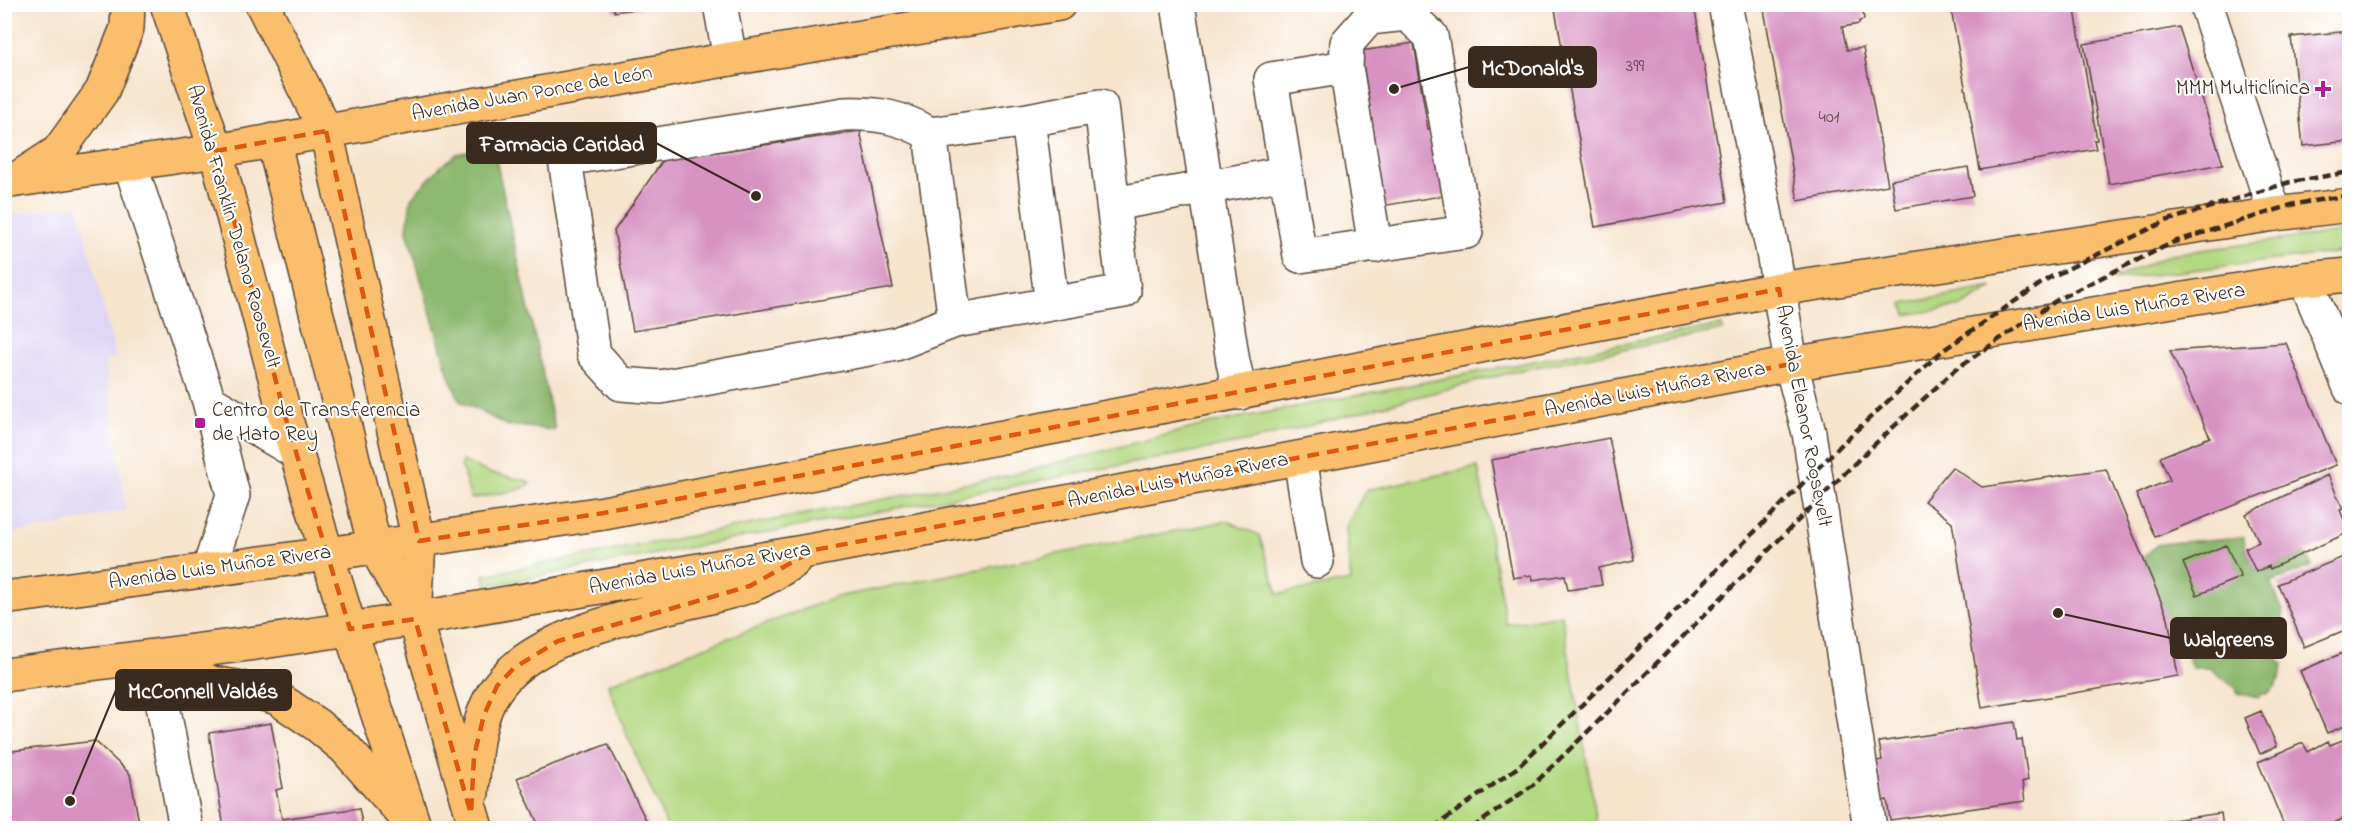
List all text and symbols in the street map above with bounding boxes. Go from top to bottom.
callout: McDonald's [1469,47,1596,87]
text: McDonald's [1482,54,1584,86]
house number: 399 [1626,54,1645,80]
street label: Avenida Juan Ponce de León [409,58,655,130]
place label: MMM Multiclínica [2176,74,2310,104]
marker: MMM Multiclínica [2314,80,2332,98]
street label: Avenida Franklin Delano Roosevelt [178,81,288,373]
house number: 401 [1819,105,1840,131]
callout: Farmacia Caridad [467,123,656,163]
text: Farmacia Caridad [479,130,645,162]
street label: Avenida Luis Muñoz Rivera [2021,276,2247,340]
street label: Avenida Eleanor Roosevelt [1767,302,1839,530]
street label: Avenida Luis Muñoz Rivera [1542,354,1768,426]
place label: Centro de Transferencia de Hato Rey [212,396,420,452]
marker: Centro de Transferencia de Hato Rey [193,416,207,430]
street label: Avenida Luis Muñoz Rivera [1065,445,1291,517]
street label: Avenida Luis Muñoz Rivera [587,535,813,603]
street label: Avenida Luis Muñoz Rivera [107,538,333,598]
callout: Walgreens [2171,618,2286,658]
text: Walgreens [2183,625,2275,658]
callout: McConnell Valdés [116,670,291,710]
text: McConnell Valdés [128,677,278,709]

